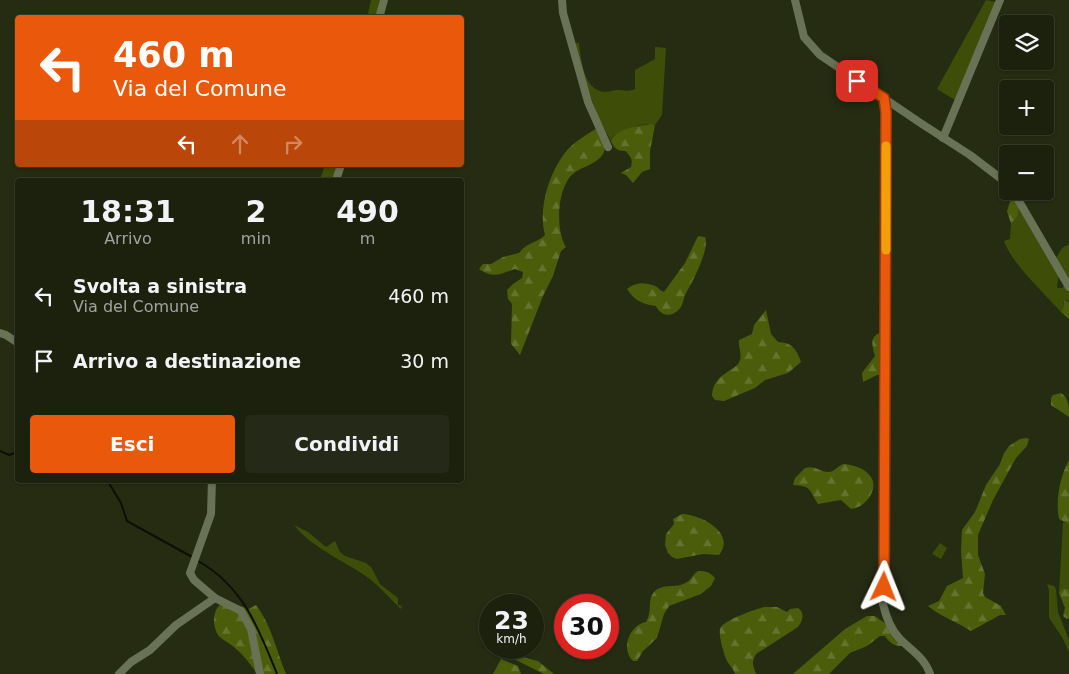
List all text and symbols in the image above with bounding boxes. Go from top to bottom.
map controls [999,15,1054,200]
button: layers [999,15,1054,70]
icon: left [30,35,95,100]
text: 460 m [113,35,235,75]
pin [836,60,878,102]
icon: arrive [843,67,871,95]
text: Via del Comune [113,76,286,101]
button: + [999,80,1054,135]
icon: left [173,130,201,158]
icon: ahead [226,130,254,158]
icon: right [279,130,307,158]
button: − [999,145,1054,200]
text: 18:31 [80,194,176,229]
text: 2 [245,194,266,229]
text: 490 [336,194,399,229]
text: Arrivo [104,229,152,248]
text: min [241,229,271,248]
text: m [360,229,375,248]
text: Svolta a sinistra [73,275,247,297]
icon: left [30,282,58,310]
text: 460 m [388,285,449,307]
text: Via del Comune [73,297,199,316]
icon: arrive [30,347,58,375]
text: Arrivo a destinazione [73,350,301,372]
text: 30 m [400,350,449,372]
button: Esci [30,415,235,473]
button: Condividi [245,415,449,473]
position arrow [857,560,909,612]
speed limit sign: 30 [554,594,619,659]
text: 23 [494,606,529,635]
text: km/h [496,632,527,646]

